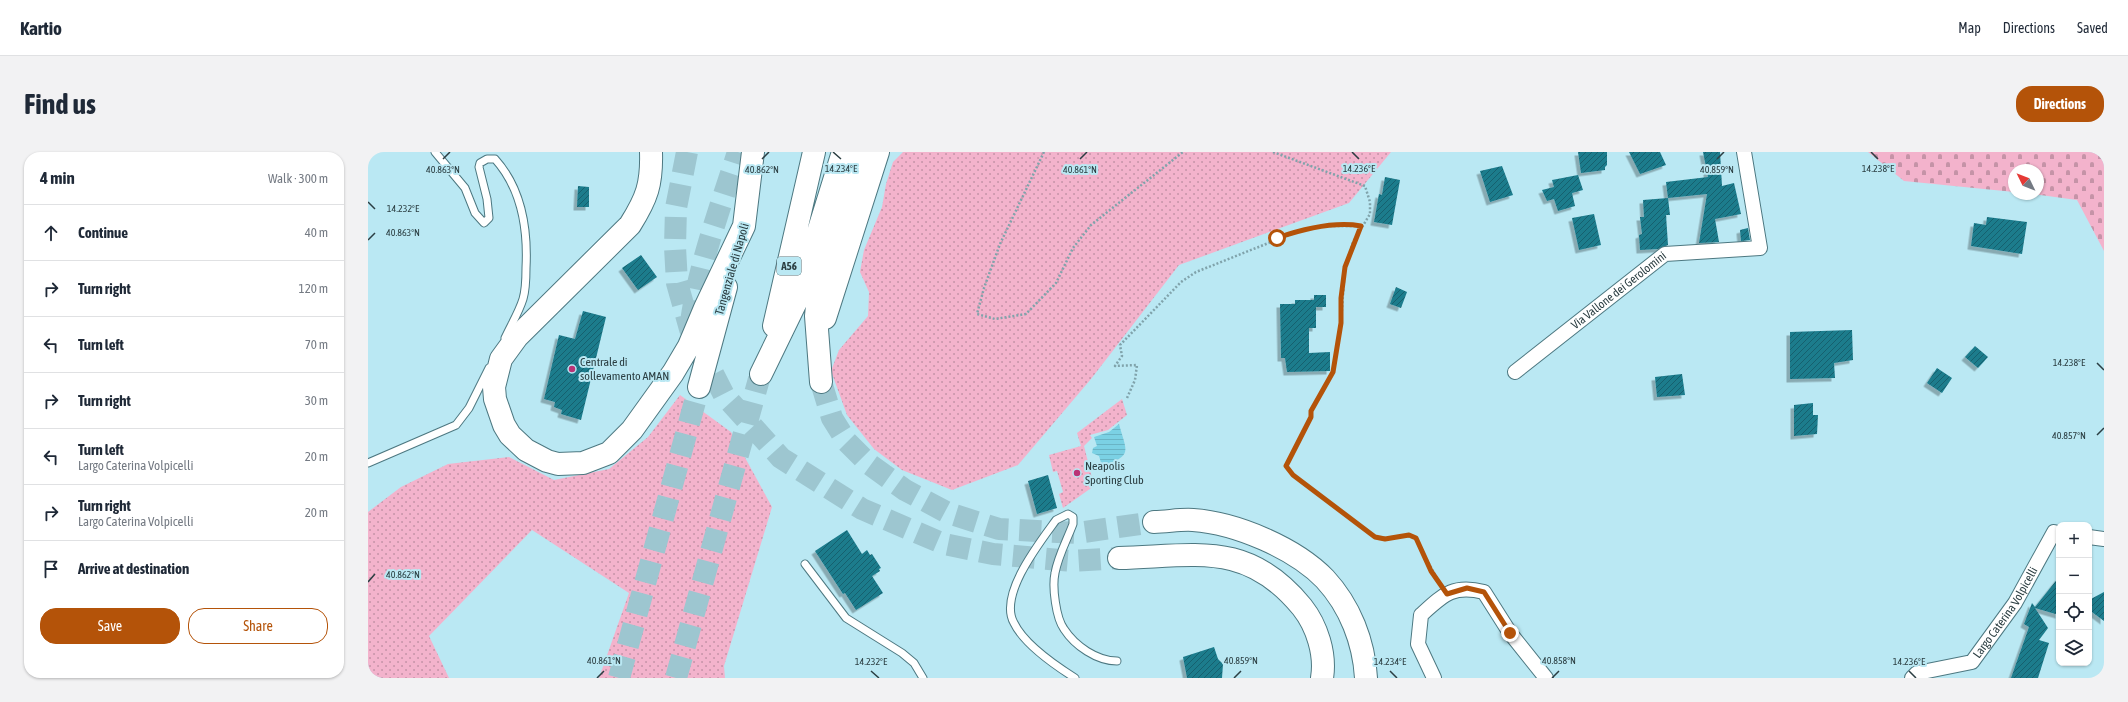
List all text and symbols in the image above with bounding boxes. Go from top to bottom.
text: Kartio [20,17,62,39]
text: Map [1958,20,1981,36]
text: Directions [2003,20,2055,36]
text: Saved [2077,20,2108,36]
button: Directions [2016,86,2104,122]
text: Find us [24,88,96,120]
text: 14.234°E [825,163,858,174]
text: 14.236°E [1343,163,1376,174]
text: 14.238°E [1862,163,1895,174]
text: 40.863°N [426,164,460,175]
text: 40.862°N [745,164,779,175]
text: 40.861°N [1063,164,1097,175]
text: 40.859°N [1700,164,1734,175]
north arrow [2008,164,2044,200]
text: 4 min [40,168,75,188]
text: Walk · 300 m [268,171,328,186]
text: 14.232°E [387,203,420,214]
street label: Tangenziale di Napoli [712,221,752,317]
icon: ahead [40,222,62,244]
text: Continue [78,224,128,241]
text: 40 m [305,225,328,240]
text: 40.863°N [386,227,420,238]
route start [1268,229,1286,247]
street label: Via Vallone dei Gerolomini [1568,249,1669,332]
road number: A56 [777,257,801,275]
icon: right [40,278,62,300]
text: Turn right [78,280,131,297]
text: 120 m [299,281,328,296]
icon: left [40,334,62,356]
text: Turn left [78,336,124,353]
text: 70 m [305,337,328,352]
place label: Centrale di sollevamento AMAN [580,355,669,383]
text: 14.238°E [2053,357,2086,368]
marker: Centrale di sollevamento AMAN [567,364,577,374]
icon: right [40,390,62,412]
text: Turn right [78,392,131,409]
text: 30 m [305,393,328,408]
text: 40.857°N [2052,430,2086,441]
text: Turn left [78,441,124,458]
icon: left [40,446,62,468]
text: 20 m [305,449,328,464]
text: Largo Caterina Volpicelli [78,458,193,473]
place label: Neapolis Sporting Club [1085,459,1144,487]
marker: Neapolis Sporting Club [1072,468,1082,478]
text: Turn right [78,497,131,514]
icon: right [40,502,62,524]
text: 20 m [305,505,328,520]
text: Largo Caterina Volpicelli [78,514,193,529]
map controls [2056,522,2092,666]
button: + [2056,522,2092,558]
icon: arrive [40,558,62,580]
button: − [2056,558,2092,594]
text: Arrive at destination [78,560,189,577]
street label: Largo Caterina Volpicelli [1970,564,2040,661]
text: 40.862°N [386,569,420,580]
button: locate [2056,594,2092,630]
button: Save [40,608,180,644]
button: Share [188,608,328,644]
route end [1501,624,1519,642]
button: layers [2056,630,2092,666]
text: 40.861°N [587,655,621,666]
text: 40.859°N [1224,655,1258,666]
text: 40.858°N [1542,655,1576,666]
text: 14.232°E [855,656,888,667]
text: 14.234°E [1374,656,1407,667]
text: 14.236°E [1893,656,1926,667]

